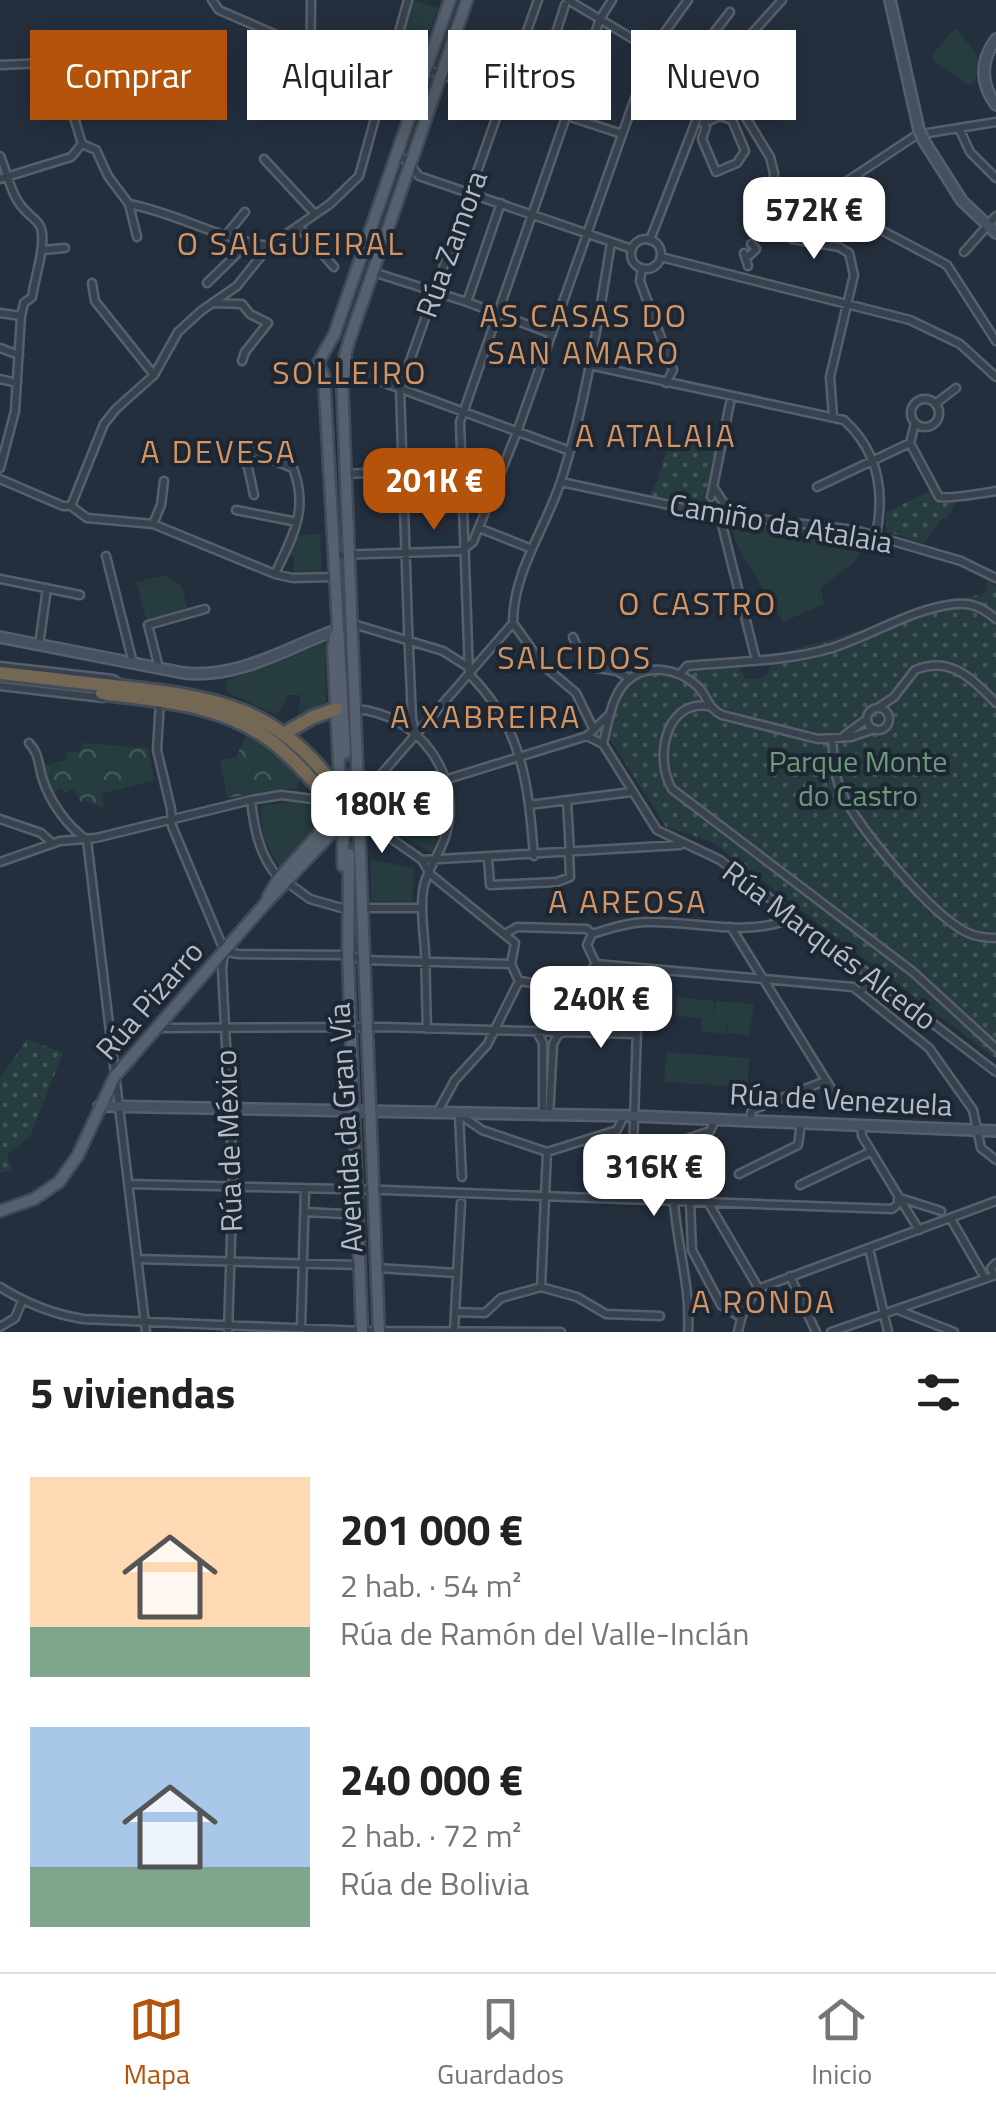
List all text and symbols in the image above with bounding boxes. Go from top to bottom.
chip: Comprar [30,30,227,120]
chip: Alquilar [247,30,428,120]
chip: Filtros [448,30,611,120]
chip: Nuevo [631,30,796,120]
street label: Rúa Zamora [403,164,499,324]
pin: 572K € [733,177,895,262]
text: 572K € [765,185,863,233]
district label: O SALGUEIRAL [177,219,405,267]
district label: AS CASAS DO SAN AMARO [479,291,689,376]
district label: SOLLEIRO [272,348,428,396]
district label: A ATALAIA [575,411,737,459]
district label: A DEVESA [141,427,297,475]
pin: 201K € [353,448,515,533]
text: 201K € [385,456,483,504]
street label: Camiño da Atalaia [666,481,896,565]
district label: O CASTRO [618,579,778,627]
district label: SALCIDOS [497,633,653,681]
district label: A XABREIRA [390,692,582,740]
park label: Parque Monte do Castro [769,738,947,818]
pin: 180K € [301,771,463,856]
text: 180K € [333,779,431,827]
street label: Rúa Marqués Alcedo [713,849,947,1041]
district label: A AREOSA [548,877,708,925]
street label: Rúa Pizarro [84,930,214,1070]
pin: 240K € [520,966,682,1051]
text: 240K € [552,974,650,1022]
street label: Avenida da Gran Vía [315,1002,375,1254]
street label: Rúa de México [202,1049,254,1233]
street label: Rúa de Venezuela [728,1070,954,1128]
pin: 316K € [573,1134,735,1219]
text: 316K € [605,1142,703,1190]
district label: A RONDA [691,1277,837,1325]
text: 5 viviendas [30,1360,235,1424]
icon: filters [911,1365,966,1420]
text: 201 000 € [340,1497,523,1561]
icon: home [110,1517,230,1637]
text: 2 hab. · 54 m² [340,1561,522,1609]
text: Rúa de Ramón del Valle-Inclán [340,1609,749,1657]
text: 240 000 € [340,1747,523,1811]
icon: home [110,1767,230,1887]
text: 2 hab. · 72 m² [340,1811,522,1859]
text: Rúa de Bolivia [340,1859,529,1907]
tab: Mapa [124,1992,190,2095]
tab: Guardados [437,1992,564,2095]
tab: Inicio [811,1992,872,2095]

